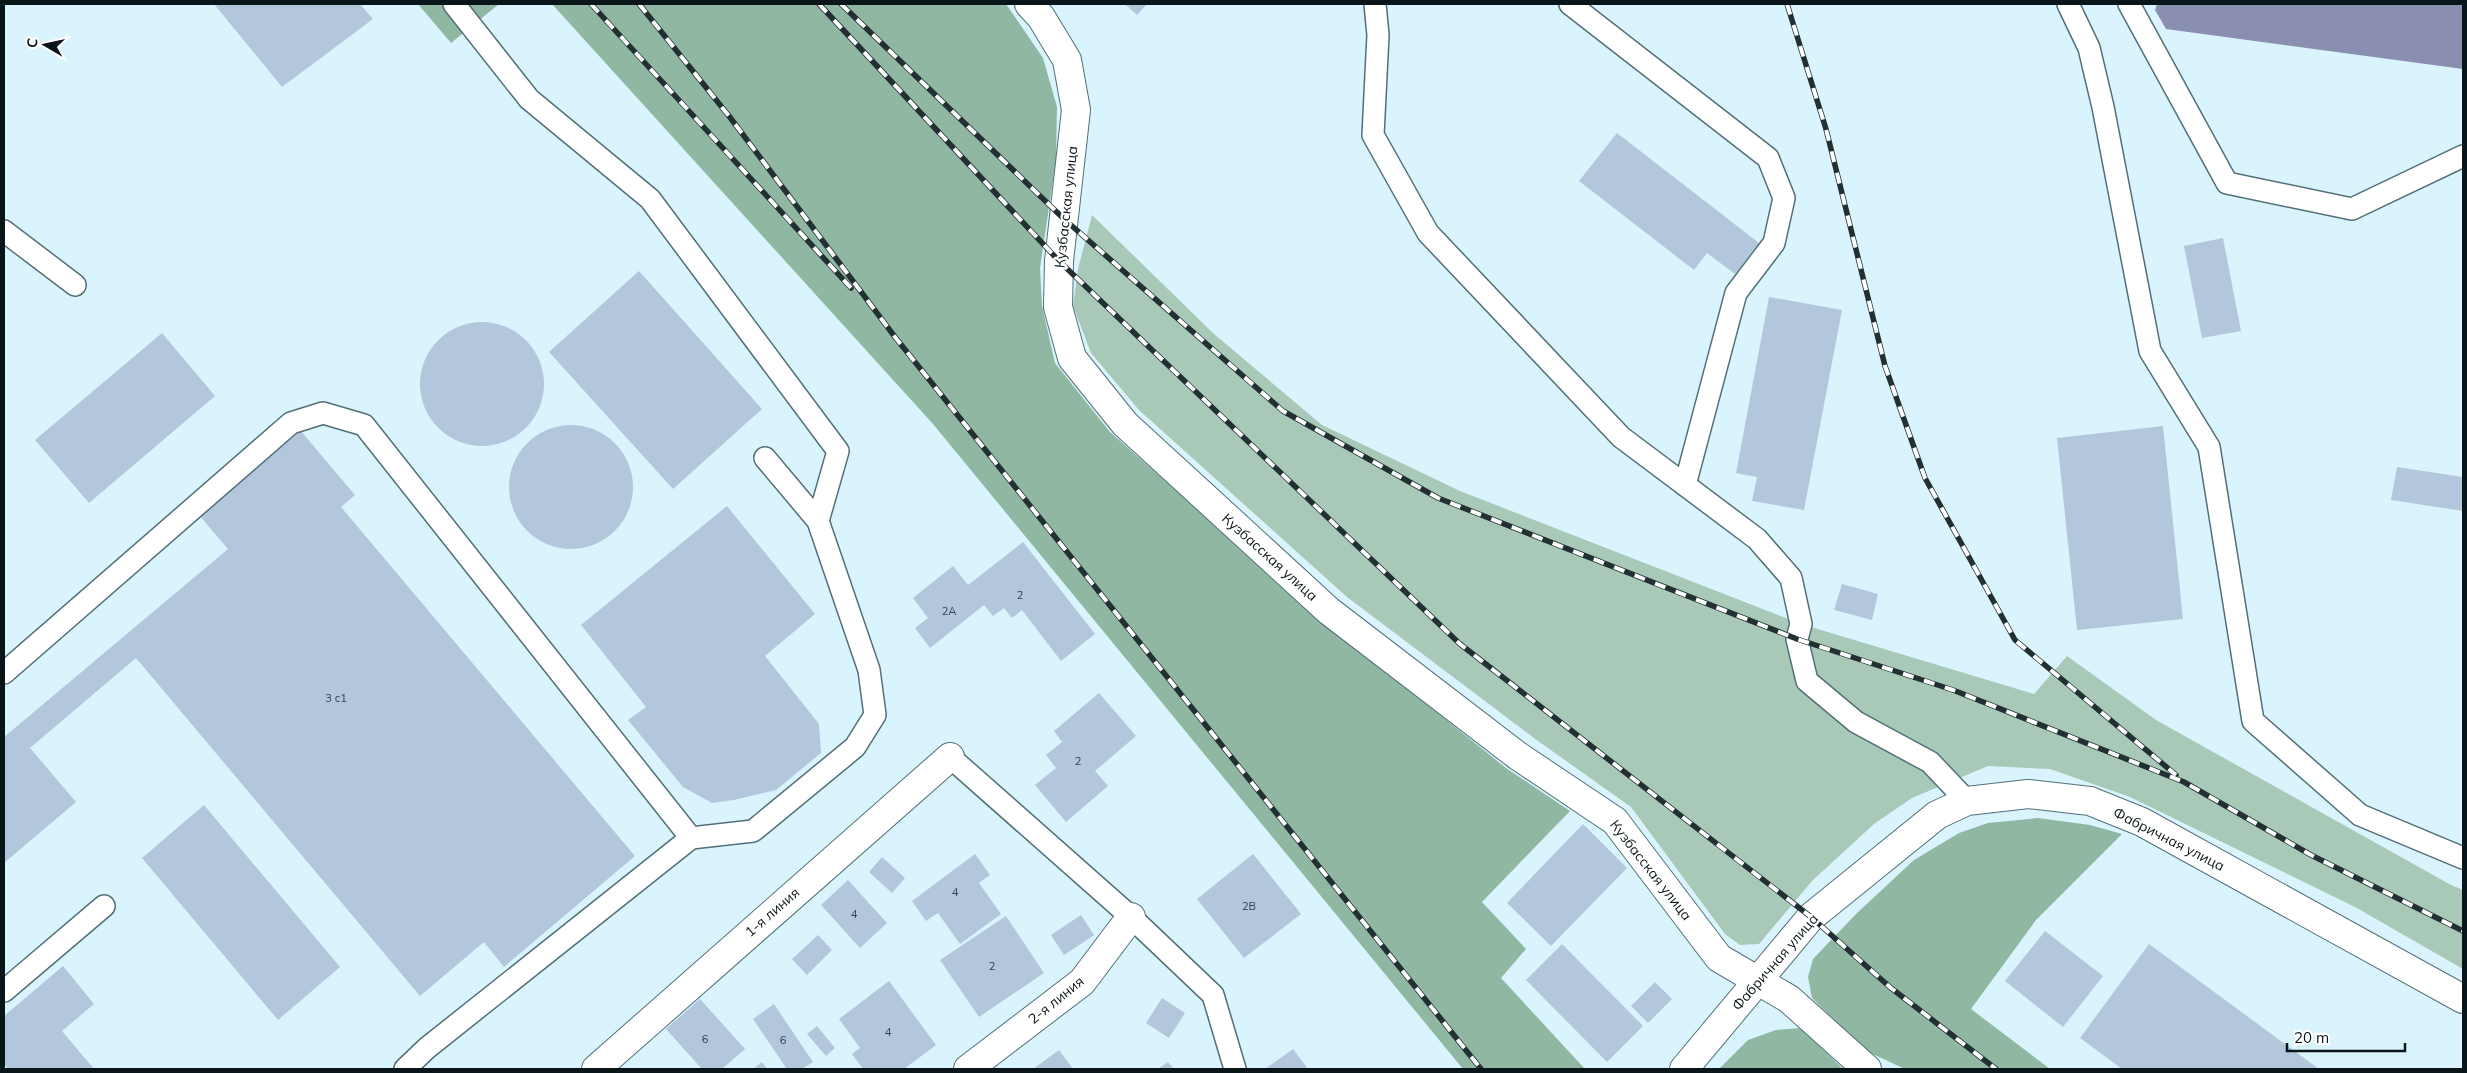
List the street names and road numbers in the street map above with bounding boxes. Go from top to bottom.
street label: Кузбасская улица [1051,145,1081,269]
street label: Кузбасская улица [1218,509,1322,605]
street label: Фабричная улица [2110,803,2228,875]
street label: Кузбасская улица [1606,816,1696,924]
street label: 1-я линия [741,883,803,941]
street label: Фабричная улица [1728,910,1822,1014]
street label: 2-я линия [1024,972,1088,1028]

